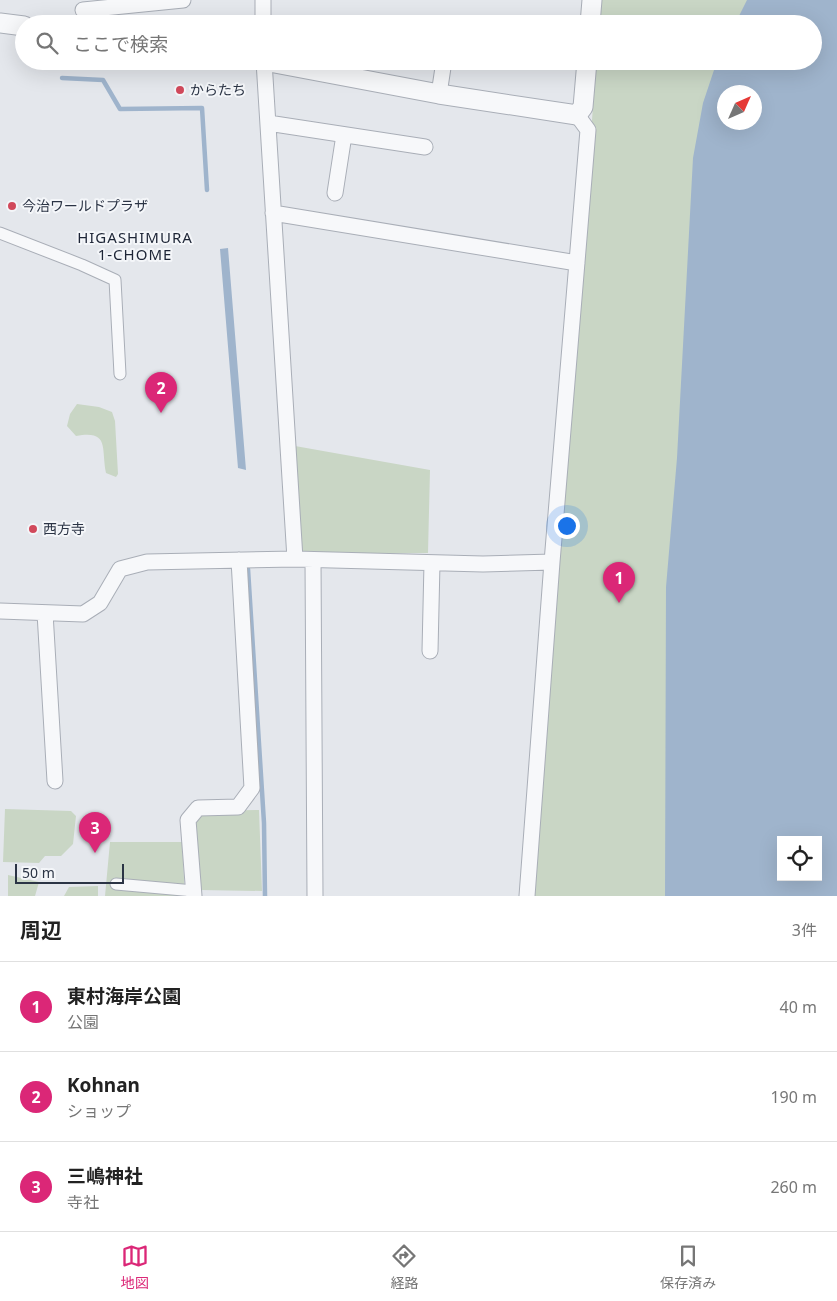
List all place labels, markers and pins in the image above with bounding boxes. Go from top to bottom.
place label: からたち [190,80,246,99]
marker: からたち [174,84,186,96]
place label: 今治ワールドプラザ [22,196,148,215]
marker: 今治ワールドプラザ [6,200,18,212]
pin: 2 [145,372,177,413]
place label: 西方寺 [43,519,85,538]
marker: 西方寺 [27,523,39,535]
pin: 1 [603,562,635,603]
pin: 3 [79,812,111,853]

